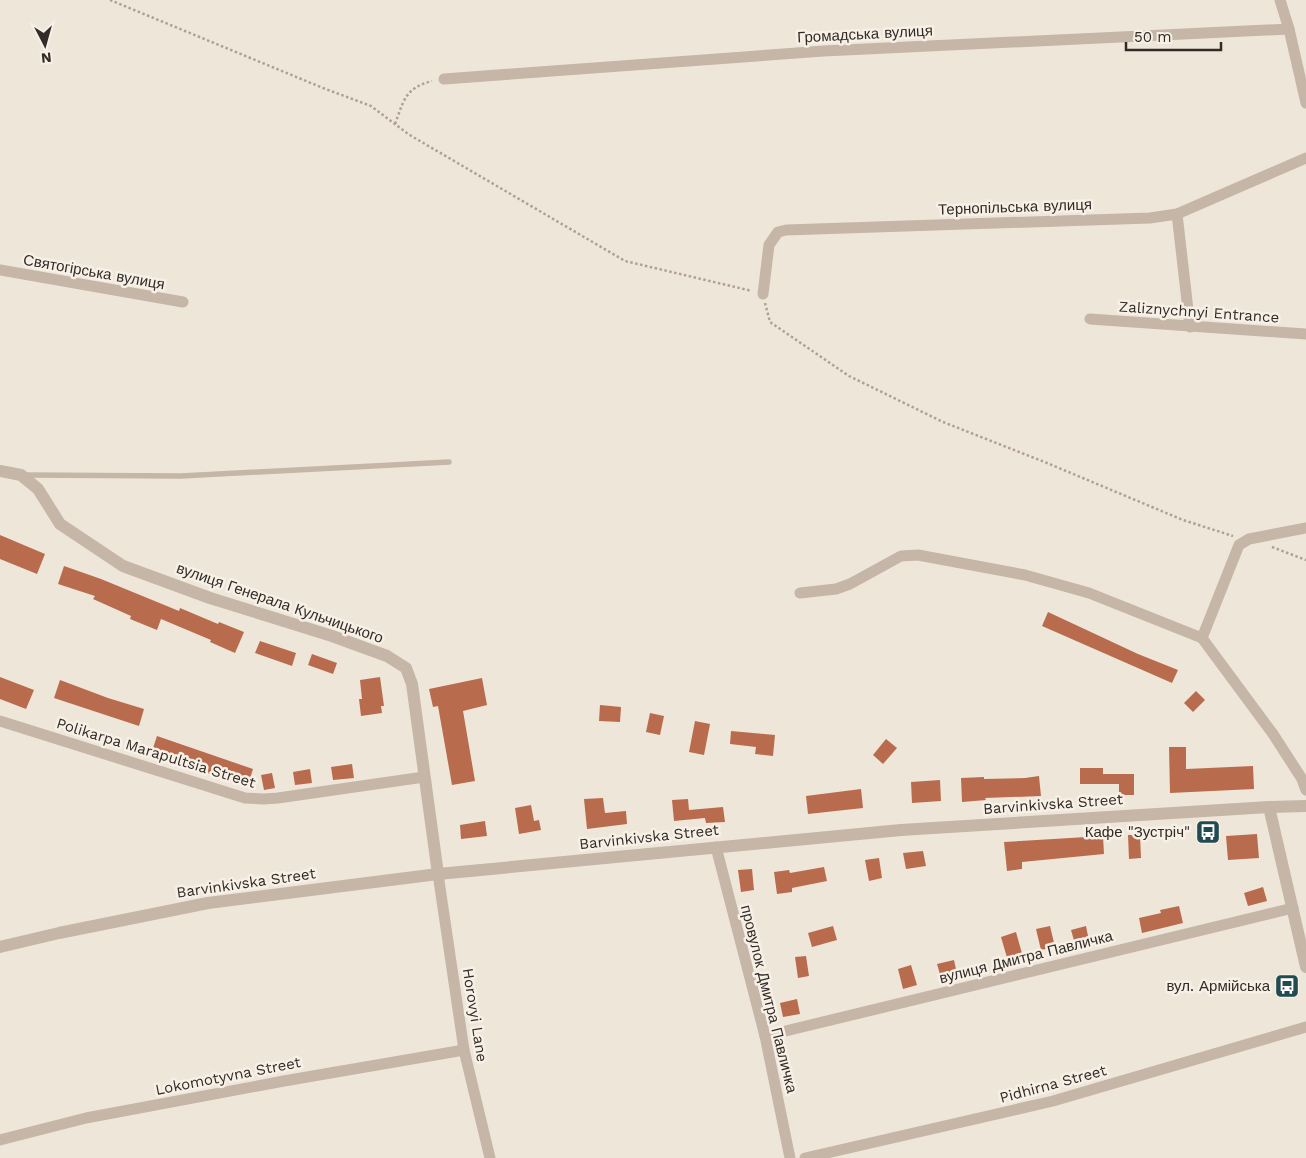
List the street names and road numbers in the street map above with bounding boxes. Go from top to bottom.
street label: Громадська вулиця [797,21,933,47]
street label: Тернопільська вулиця [938,195,1092,219]
street label: Святогірська вулиця [22,251,166,293]
street label: Zaliznychnyi Entrance [1118,297,1280,327]
street label: вулиця Генерала Кульчицького [174,559,386,647]
street label: Polikarpa Marapultsia Street [54,714,258,792]
street label: Barvinkivska Street [982,790,1124,818]
street label: Barvinkivska Street [578,821,720,853]
street label: Barvinkivska Street [175,864,317,902]
street label: провулок Дмитра Павличка [737,903,801,1095]
street label: вулиця Дмитра Павличка [937,927,1115,987]
street label: Horovyi Lane [459,967,491,1063]
street label: Lokomotyvna Street [154,1053,303,1099]
street label: Pidhirna Street [998,1061,1109,1107]

